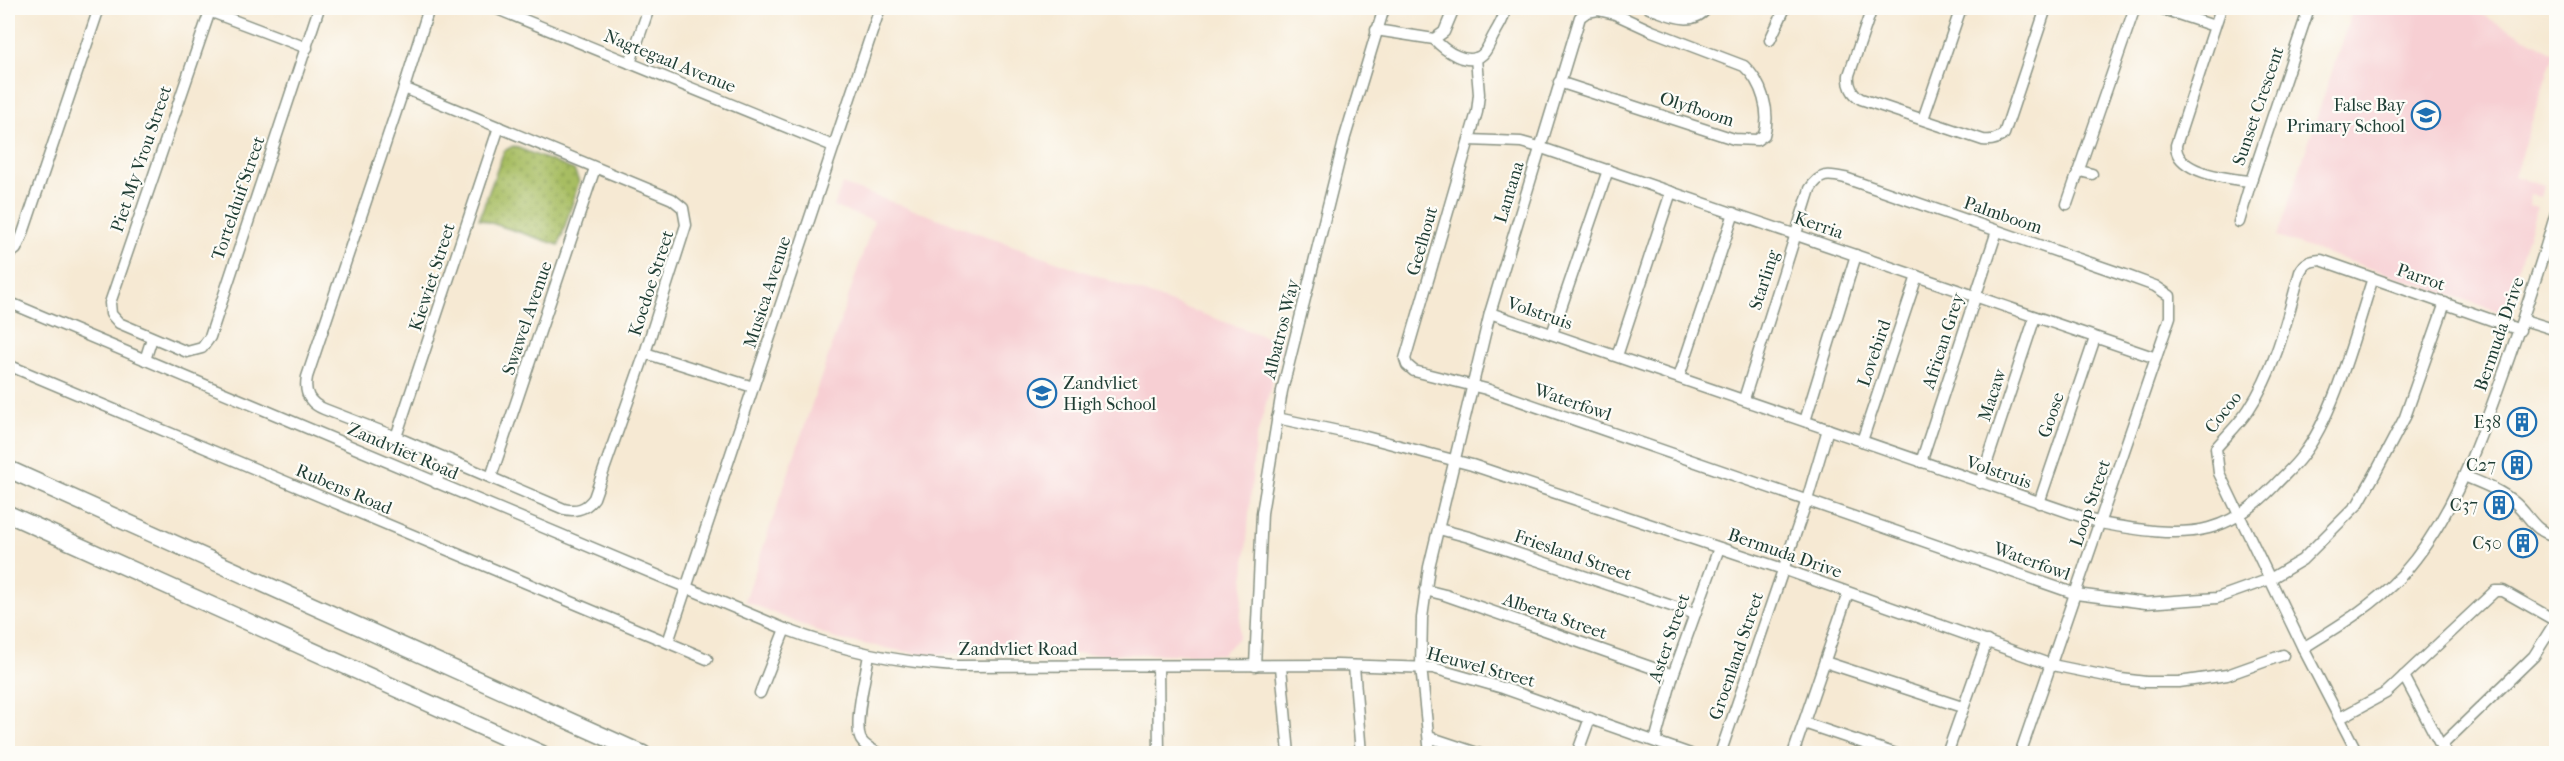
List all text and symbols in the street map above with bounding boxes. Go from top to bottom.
street label: Nagtegaal Avenue [601,26,739,97]
street label: Sunset Crescent [2228,43,2289,168]
street label: Piet My Vrou Street [107,83,177,235]
street label: Olyfboom [1657,88,1737,131]
place label: False Bay Primary School [2287,95,2406,137]
school or university icon: False Bay Primary School [2410,99,2442,131]
street label: Tortelduif Street [207,133,270,263]
street label: Lantana [1490,158,1529,225]
street label: Palmboom [1961,192,2045,239]
street label: Geelhout [1403,204,1443,278]
street label: Kerria [1791,207,1847,244]
street label: Kiewiet Street [405,220,460,334]
street label: Koedoe Street [624,227,679,339]
street label: Musica Avenue [739,233,795,351]
street label: Starling [1745,247,1784,313]
street label: Swawel Avenue [498,258,557,378]
street label: Parrot [2394,259,2448,296]
street label: Bermuda Drive [2470,274,2529,394]
street label: Albatros Way [1259,276,1304,382]
street label: African Grey [1918,289,1969,393]
street label: Volstruis [1504,292,1576,335]
street label: Lovebird [1853,317,1896,389]
street label: Macaw [1974,366,2011,424]
place label: Zandvliet High School [1063,373,1156,415]
school or university icon: Zandvliet High School [1026,377,1058,409]
street label: Waterfowl [1530,379,1614,425]
street label: Cocoo [2201,387,2246,437]
street label: Goose [2034,390,2069,441]
building icon: E38 [2506,406,2538,438]
place label: E38 [2474,412,2501,433]
street label: Zandvliet Road [344,419,462,484]
building icon: C27 [2501,449,2533,481]
street label: Volstruis [1963,451,2035,494]
place label: C27 [2466,455,2496,476]
street label: Loop Street [2066,456,2115,549]
street label: Rubens Road [293,460,395,519]
building icon: C37 [2483,489,2515,521]
place label: C37 [2450,495,2478,516]
street label: Bermuda Drive [1725,524,1845,583]
street label: Friesland Street [1511,526,1635,586]
building icon: C50 [2507,527,2539,559]
place label: C50 [2472,533,2502,554]
street label: Waterfowl [1990,538,2073,585]
street label: Alberta Street [1499,589,1610,644]
street label: Groenland Street [1705,589,1768,723]
street label: Aster Street [1644,590,1695,686]
street label: Zandvliet Road [959,639,1078,660]
street label: Heuwel Street [1424,643,1538,692]

